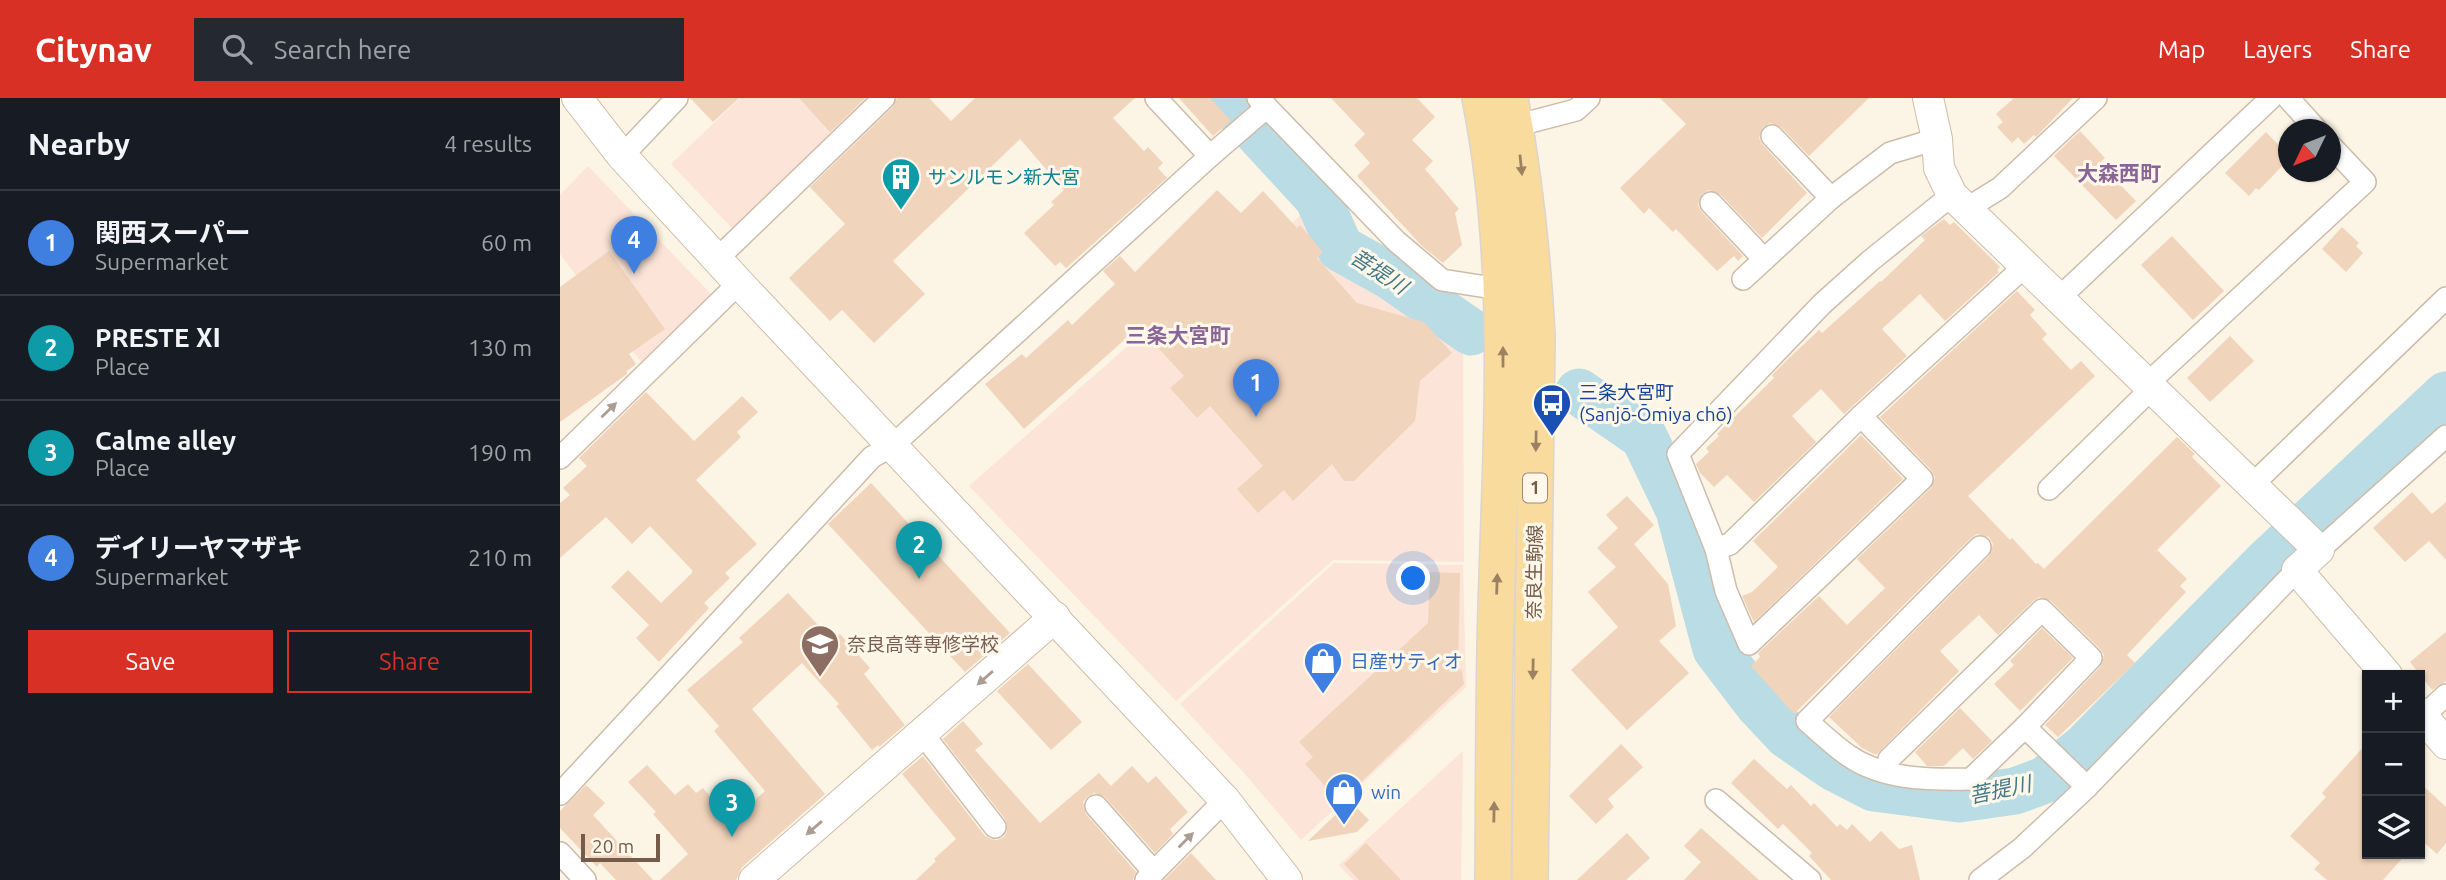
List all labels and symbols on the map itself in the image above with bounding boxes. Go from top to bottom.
north arrow [2278,119,2341,182]
one-way arrow [1516,154,1527,176]
building icon: サンルモン新大宮 [880,156,922,211]
district label: 大森西町 [2077,161,2161,185]
place label: サンルモン新大宮 [928,166,1080,188]
pin: 4 [611,216,657,274]
water label: 菩提川 [1347,244,1414,299]
district label: 三条大宮町 [1126,323,1231,347]
one-way arrow [1497,346,1509,368]
pin: 1 [1233,359,1279,417]
place label: 三条大宮町 (Sanjō-Ōmiya chō) [1579,381,1733,425]
bus stop icon: 三条大宮町 (Sanjō-Ōmiya chō) [1531,382,1573,437]
one-way arrow [600,403,617,419]
one-way arrow [1530,430,1542,452]
road number: 1 [1523,474,1547,502]
pin: 2 [896,521,942,579]
street label: 奈良生駒線 [1522,524,1546,620]
your location [1396,561,1430,595]
one-way arrow [1491,573,1502,595]
school or university icon: 奈良高等専修学校 [799,623,841,678]
place label: 奈良高等専修学校 [847,633,999,655]
shop icon: 日産サティオ [1302,640,1344,695]
place label: 日産サティオ [1350,650,1463,672]
one-way arrow [1527,658,1539,680]
one-way arrow [976,670,994,686]
water label: 菩提川 [1966,770,2035,807]
shop icon: win [1323,771,1365,826]
pin: 3 [709,779,755,837]
place label: win [1371,781,1401,803]
one-way arrow [1488,801,1500,823]
one-way arrow [805,820,823,836]
scale bar [581,831,660,863]
one-way arrow [1177,832,1194,849]

